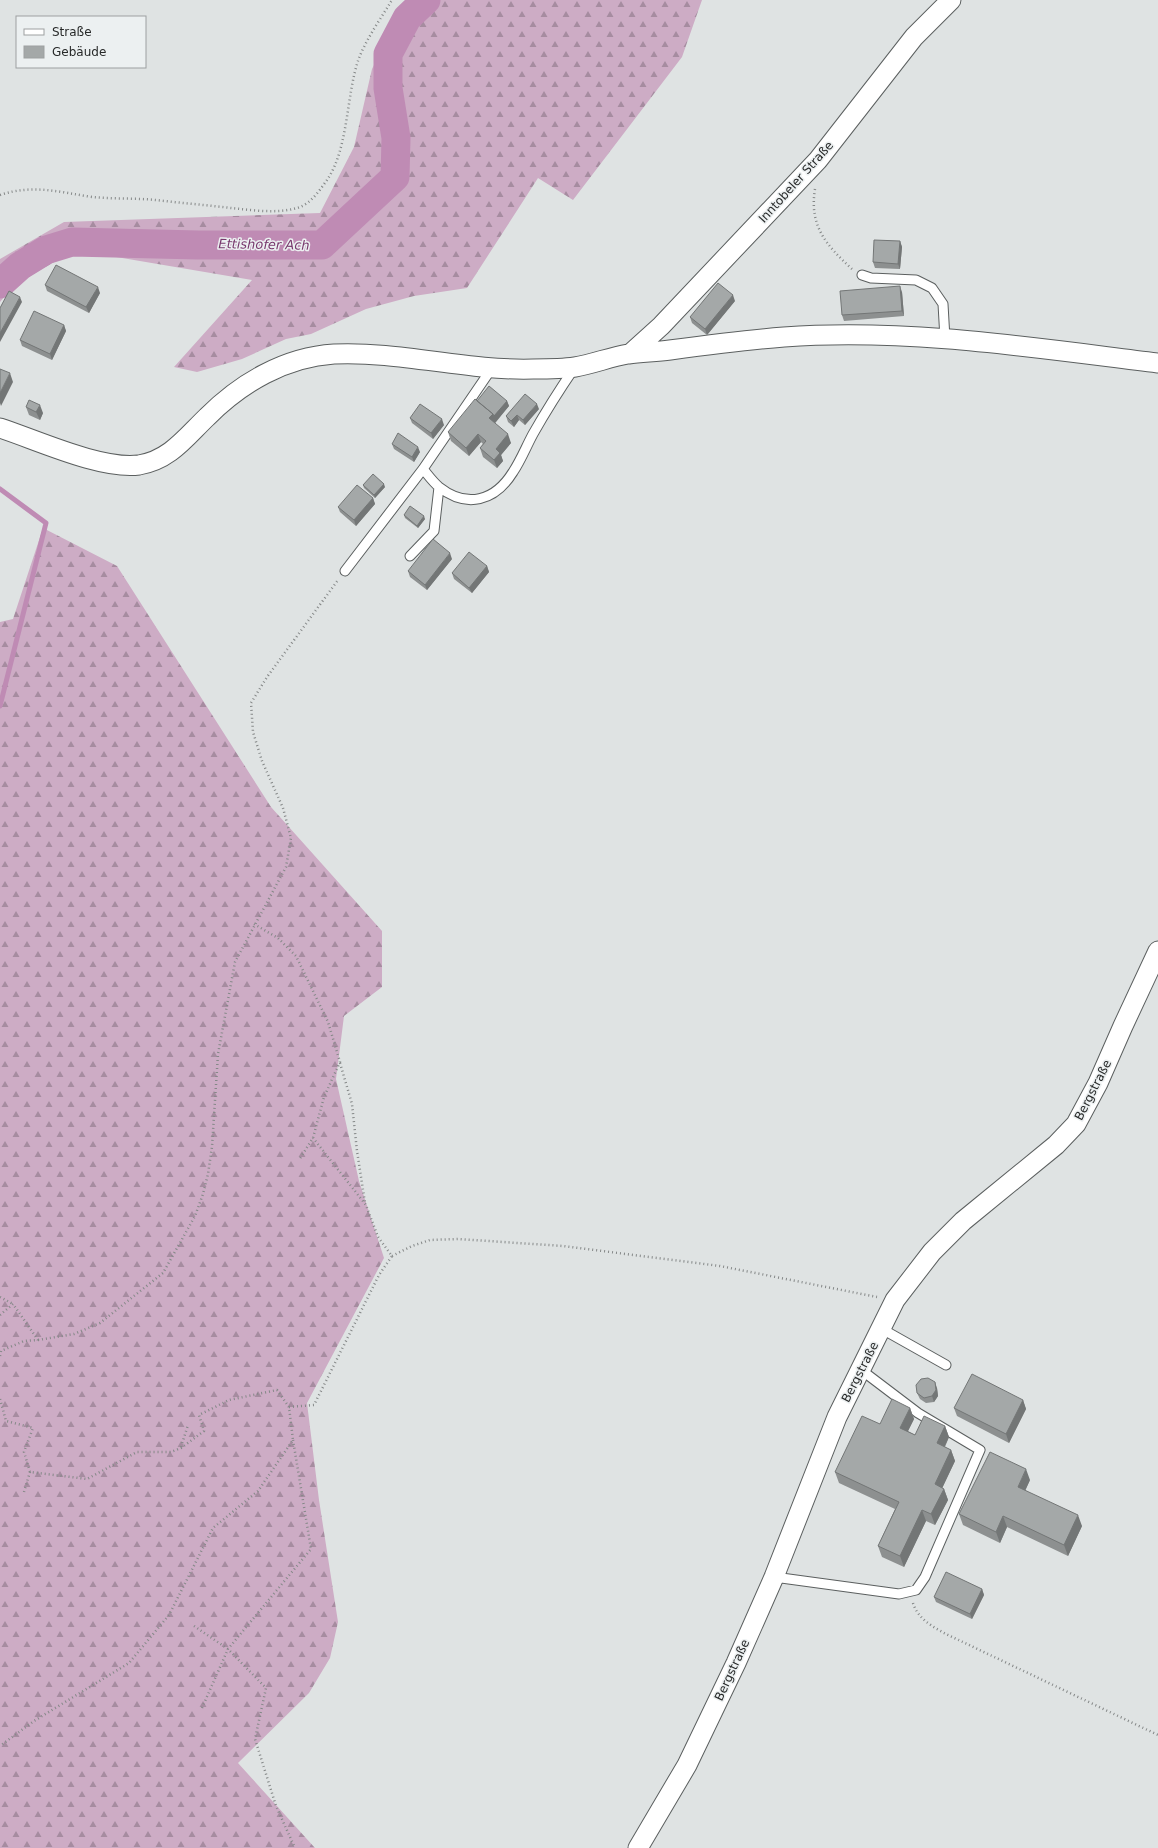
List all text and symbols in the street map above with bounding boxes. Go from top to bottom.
legend [16,16,146,68]
text: Straße [52,25,92,39]
text: Gebäude [52,45,106,59]
street label: Inntobeler Straße [756,138,836,226]
water label: Ettishofer Ach [218,236,310,253]
street label: Bergstraße [1072,1057,1114,1123]
street label: Bergstraße [839,1339,881,1405]
street label: Bergstraße [712,1637,752,1703]

